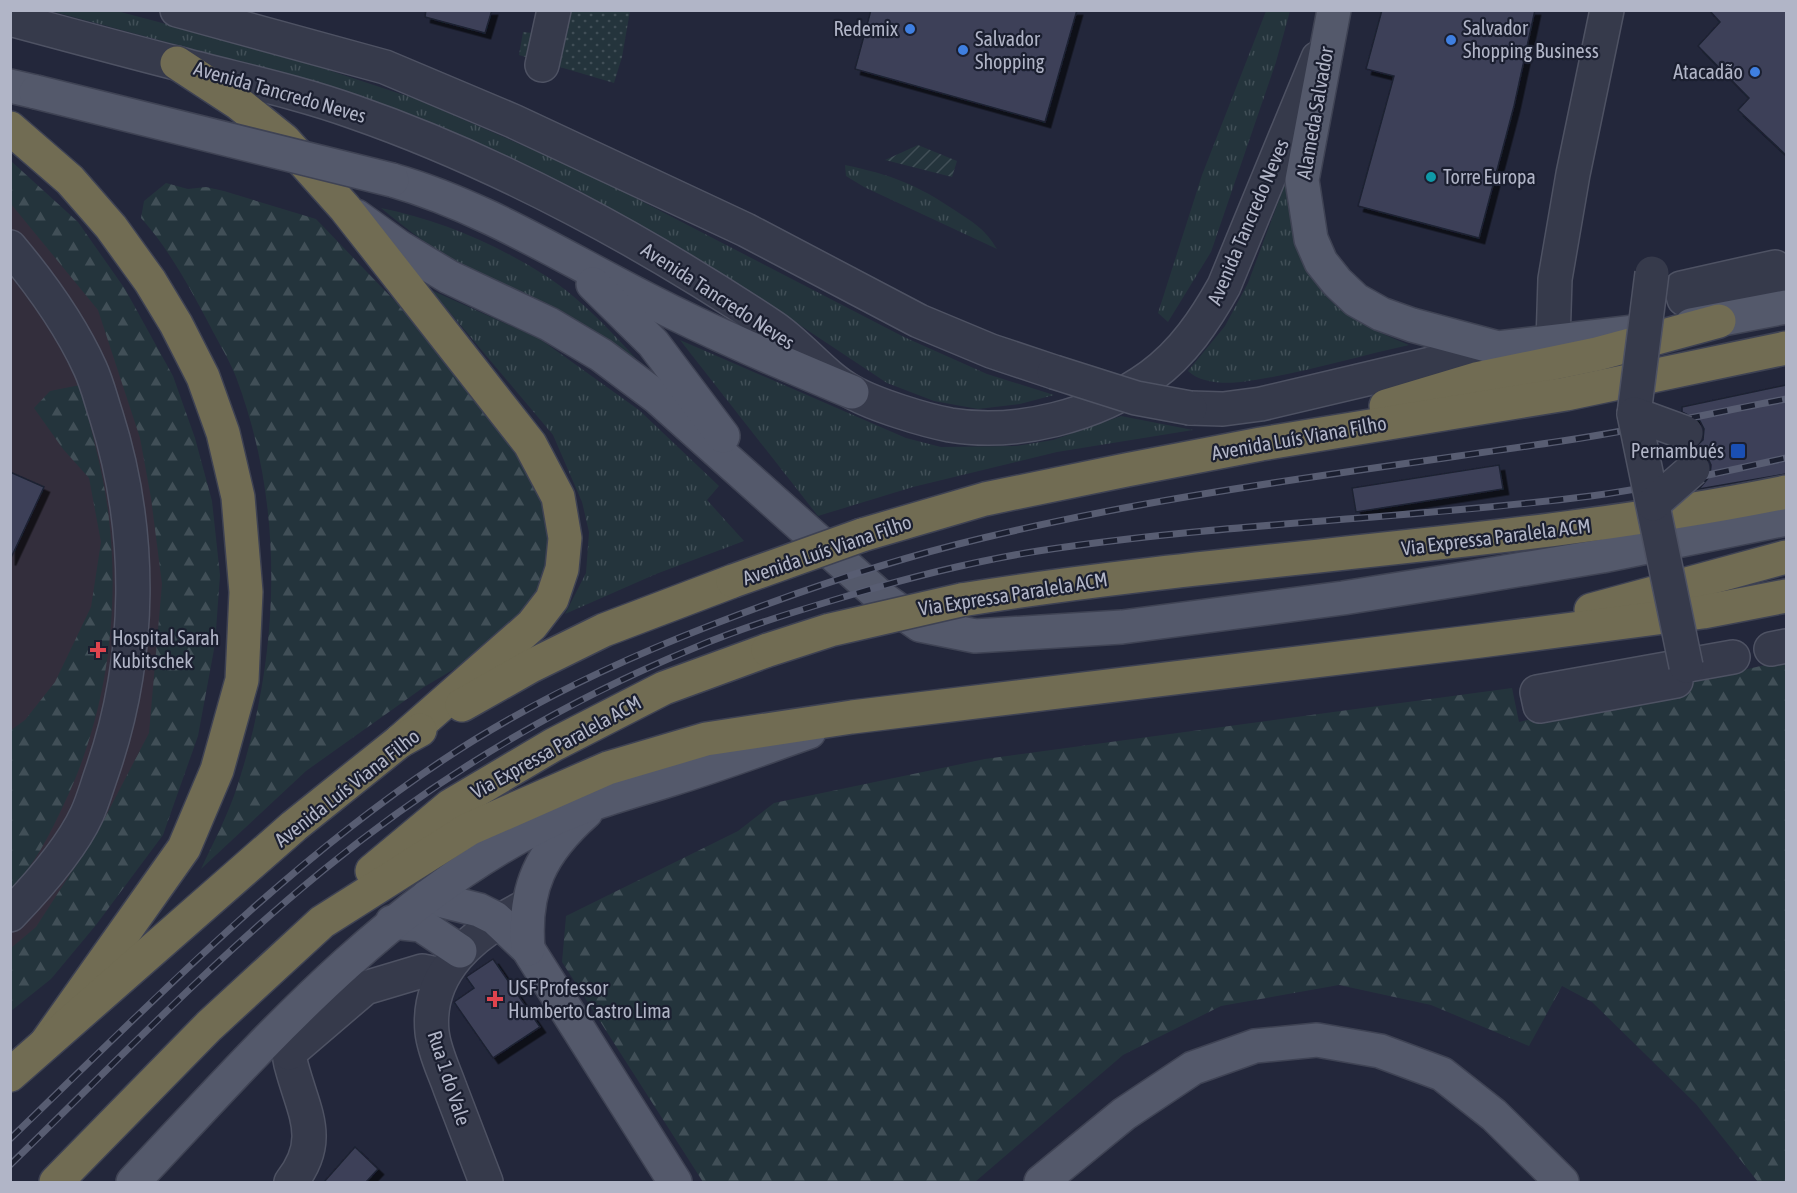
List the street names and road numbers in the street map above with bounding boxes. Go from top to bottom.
street label: Alameda Salvador [1292,44,1338,181]
street label: Avenida Tancredo Neves [191,56,369,127]
street label: Avenida Tancredo Neves [1202,135,1293,308]
street label: Avenida Tancredo Neves [637,237,799,354]
street label: Avenida Luís Viana Filho [1210,411,1388,464]
street label: Avenida Luís Viana Filho [739,510,914,589]
street label: Via Expressa Paralela ACM [1400,513,1592,560]
street label: Via Expressa Paralela ACM [917,567,1109,620]
street label: Via Expressa Paralela ACM [467,690,645,803]
street label: Avenida Luís Viana Filho [270,724,424,851]
street label: Rua 1 do Vale [423,1028,476,1128]

